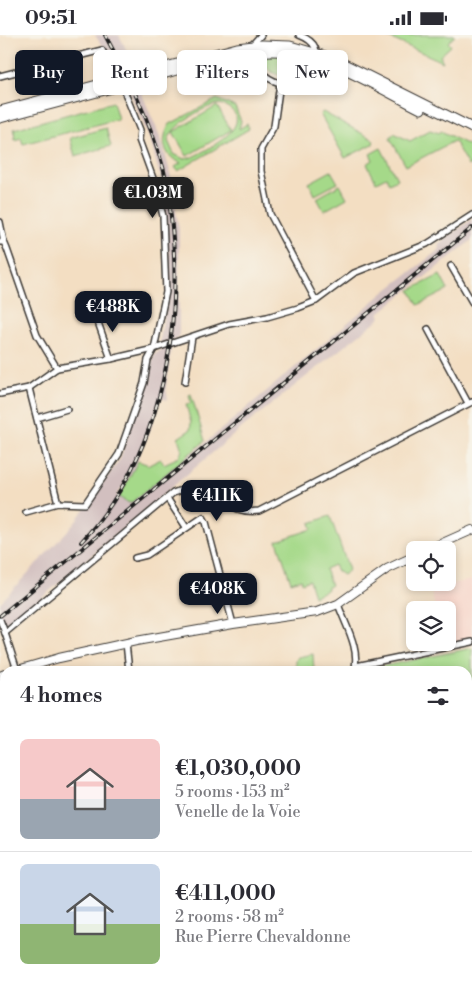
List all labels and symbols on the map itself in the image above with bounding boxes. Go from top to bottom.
pin: €1.03M [112,177,194,219]
pin: €488K [78,291,148,333]
pin: €411K [182,479,252,522]
pin: €408K [183,573,253,615]

